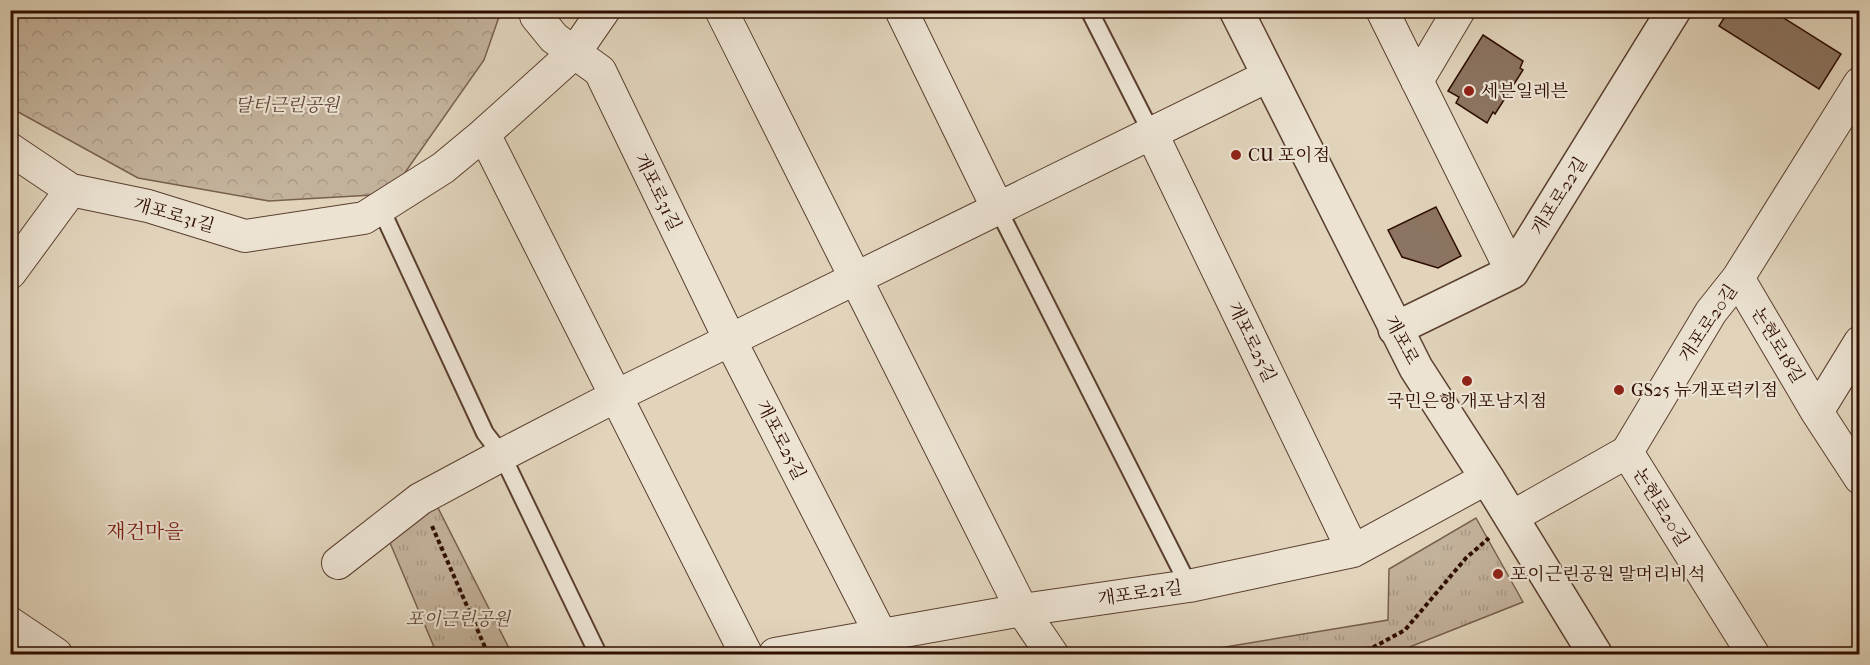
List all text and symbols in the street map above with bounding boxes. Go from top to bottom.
place label: 세븐일레븐 [1481,81,1569,102]
marker: 세븐일레븐 [1462,84,1476,98]
park label: 달터근린공원 [235,95,341,116]
place label: CU 포이점 [1248,145,1330,166]
marker: CU 포이점 [1229,148,1243,162]
street label: 개포로31길 [630,150,685,234]
street label: 개포로22길 [1527,153,1592,239]
street label: 개포로31길 [131,194,217,237]
street label: 개포로20길 [1675,281,1742,366]
street label: 개포로25길 [1223,299,1280,386]
street label: 논현로18길 [1747,303,1808,387]
street label: 개포로 [1380,312,1423,368]
marker: 국민은행 개포남지점 [1460,374,1474,388]
place label: GS25 뉴개포럭키점 [1631,380,1778,401]
marker: GS25 뉴개포럭키점 [1612,383,1626,397]
place label: 국민은행 개포남지점 [1387,391,1547,412]
street label: 개포로25길 [752,397,810,484]
street label: 논현로20길 [1628,464,1693,550]
district label: 재건마을 [106,520,184,543]
place label: 포이근린공원 말머리비석 [1510,564,1705,585]
marker: 포이근린공원 말머리비석 [1491,567,1505,581]
street label: 개포로21길 [1096,577,1184,610]
park label: 포이근린공원 [406,609,512,630]

